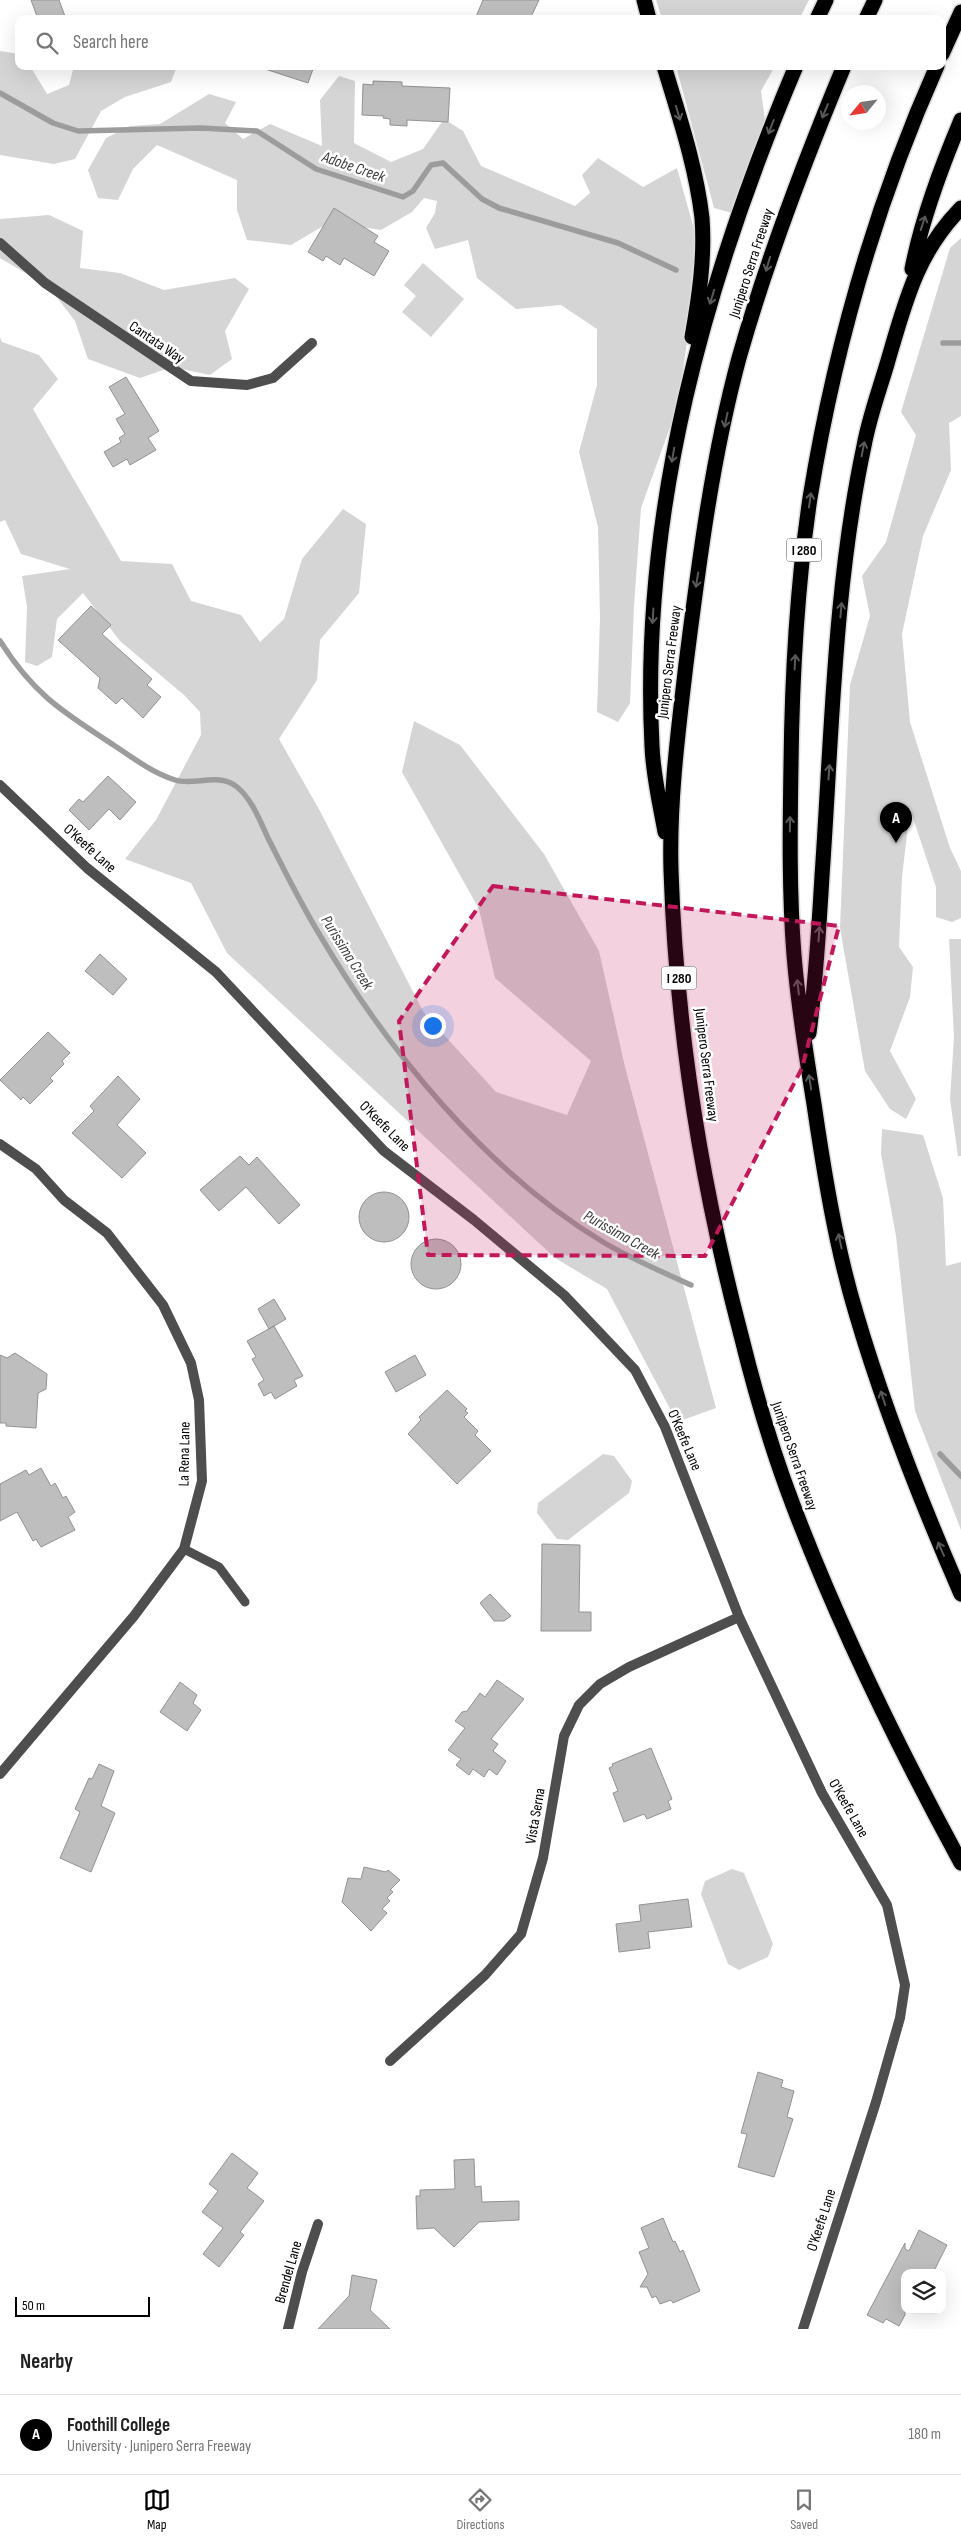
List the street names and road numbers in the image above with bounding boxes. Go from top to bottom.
street label: Junipero Serra Freeway [725,206,778,321]
street label: Cantata Way [125,317,188,368]
road number: I 280 [786,538,822,562]
street label: Junipero Serra Freeway [653,604,686,721]
street label: O'Keefe Lane [59,820,120,877]
road number: I 280 [662,966,696,990]
street label: Junipero Serra Freeway [690,1006,723,1123]
street label: O'Keefe Lane [355,1097,414,1156]
street label: Junipero Serra Freeway [767,1398,822,1513]
street label: O'Keefe Lane [663,1407,706,1474]
street label: La Rena Lane [174,1421,195,1487]
street label: O'Keefe Lane [824,1776,873,1841]
street label: Vista Serna [521,1786,550,1846]
street label: O'Keefe Lane [802,2187,840,2254]
street label: Brendel Lane [270,2239,306,2306]

